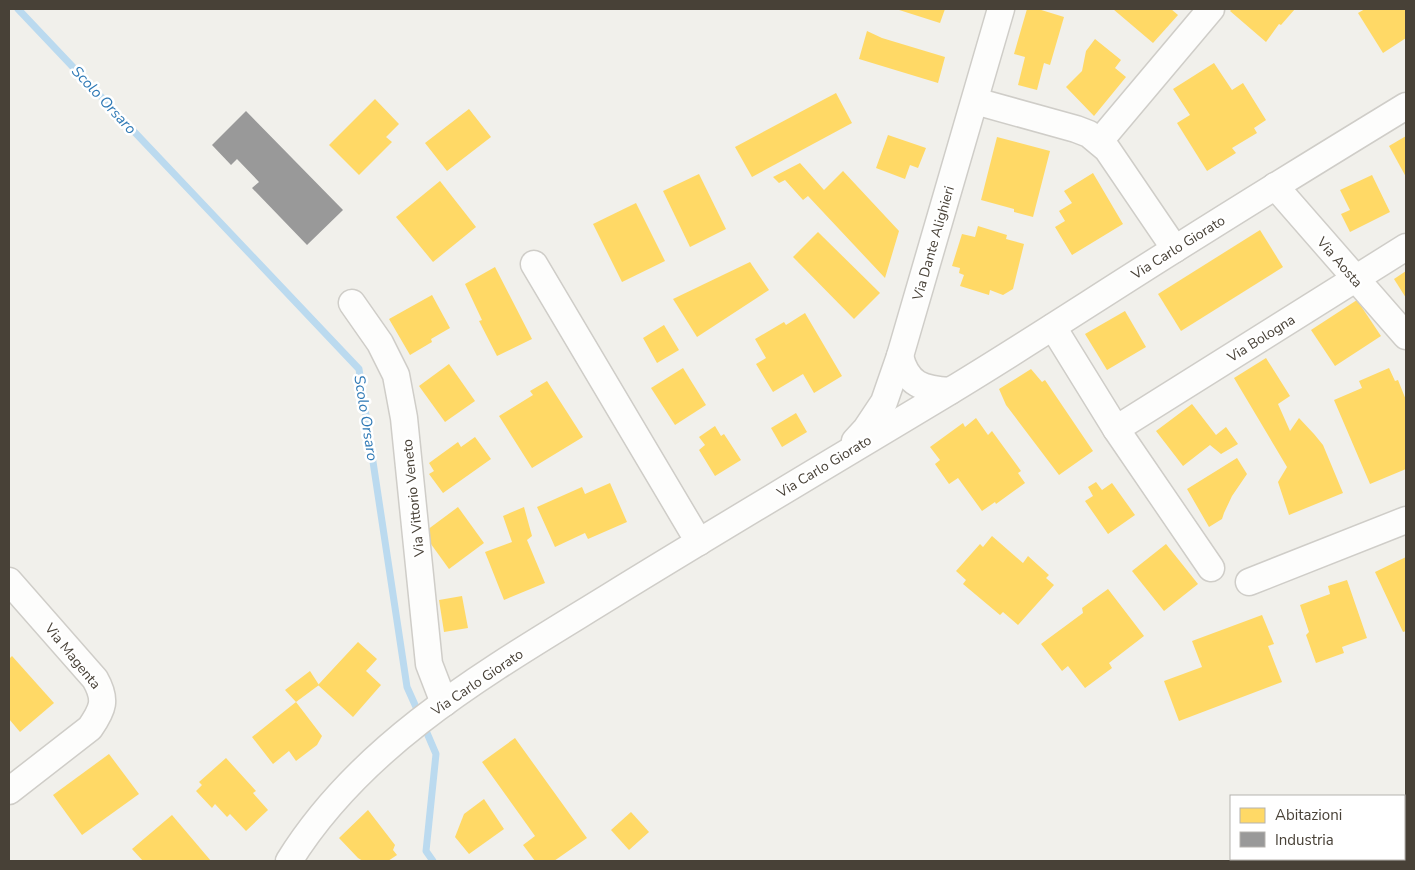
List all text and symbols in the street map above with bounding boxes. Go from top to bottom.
water label: Scolo Orsaro [67,62,141,138]
street label: Via Dante Alighieri [908,184,959,304]
street label: Via Carlo Giorato [1127,211,1229,284]
street label: Via Aosta [1312,232,1367,292]
street label: Via Bologna [1223,310,1299,367]
water label: Scolo Orsaro [349,374,383,462]
street label: Via Carlo Giorato [773,431,875,503]
street label: Via Vittorio Veneto [398,438,429,559]
street label: Via Magenta [40,619,105,693]
street label: Via Carlo Giorato [427,644,527,721]
legend [1230,795,1405,860]
text: Abitazioni [1275,805,1342,825]
text: Industria [1275,830,1334,850]

